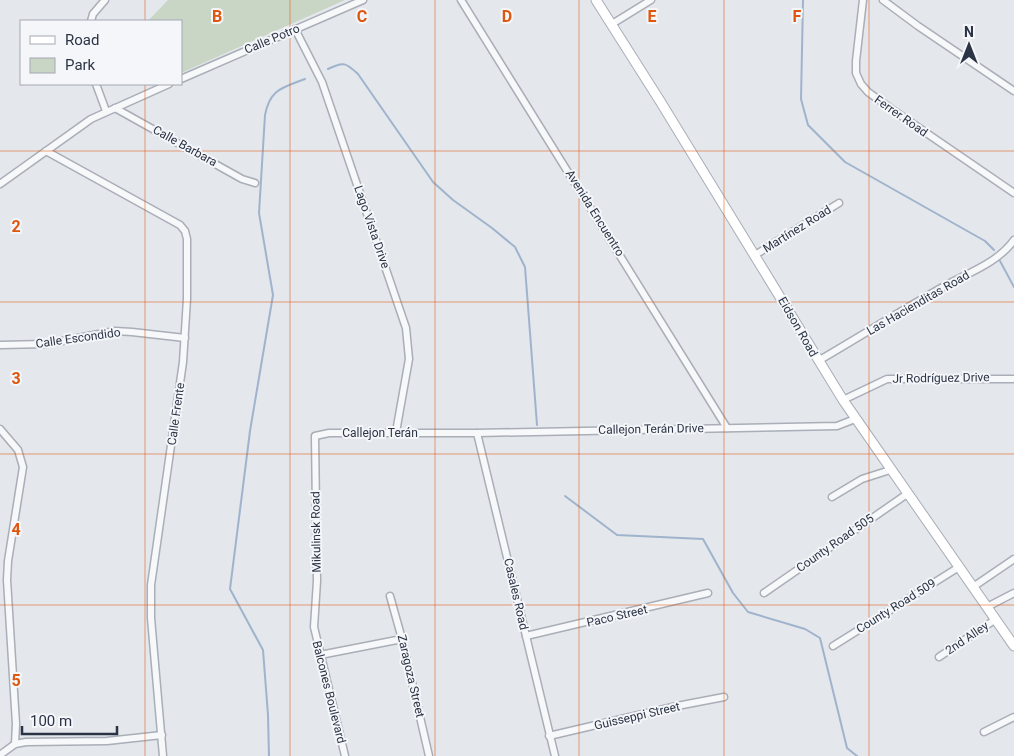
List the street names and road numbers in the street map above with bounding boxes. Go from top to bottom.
street label: Calle Potro [242,21,302,57]
street label: Ferrer Road [872,93,930,139]
street label: Calle Barbara [150,123,220,169]
street label: Avenida Encuentro [563,167,627,259]
street label: Lago Vista Drive [351,184,393,270]
street label: Martínez Road [760,202,834,256]
street label: Las Hacienditas Road [864,268,972,338]
street label: Eidson Road [775,295,821,359]
street label: Calle Escondido [35,325,121,351]
street label: Jr Rodríguez Drive [892,370,990,386]
street label: Calle Frente [165,382,187,446]
street label: Callejon Terán Drive [598,421,704,437]
street label: Callejon Terán [342,426,418,440]
street label: Mikulinsk Road [308,491,324,573]
street label: County Road 505 [794,511,877,575]
street label: Casales Road [501,557,531,631]
street label: County Road 509 [854,576,938,636]
street label: Paco Street [585,602,649,630]
street label: 2nd Alley [943,618,991,657]
street label: Zaragoza Street [395,633,427,719]
street label: Balcones Boulevard [309,639,349,745]
street label: Guisseppi Street [593,699,681,733]

